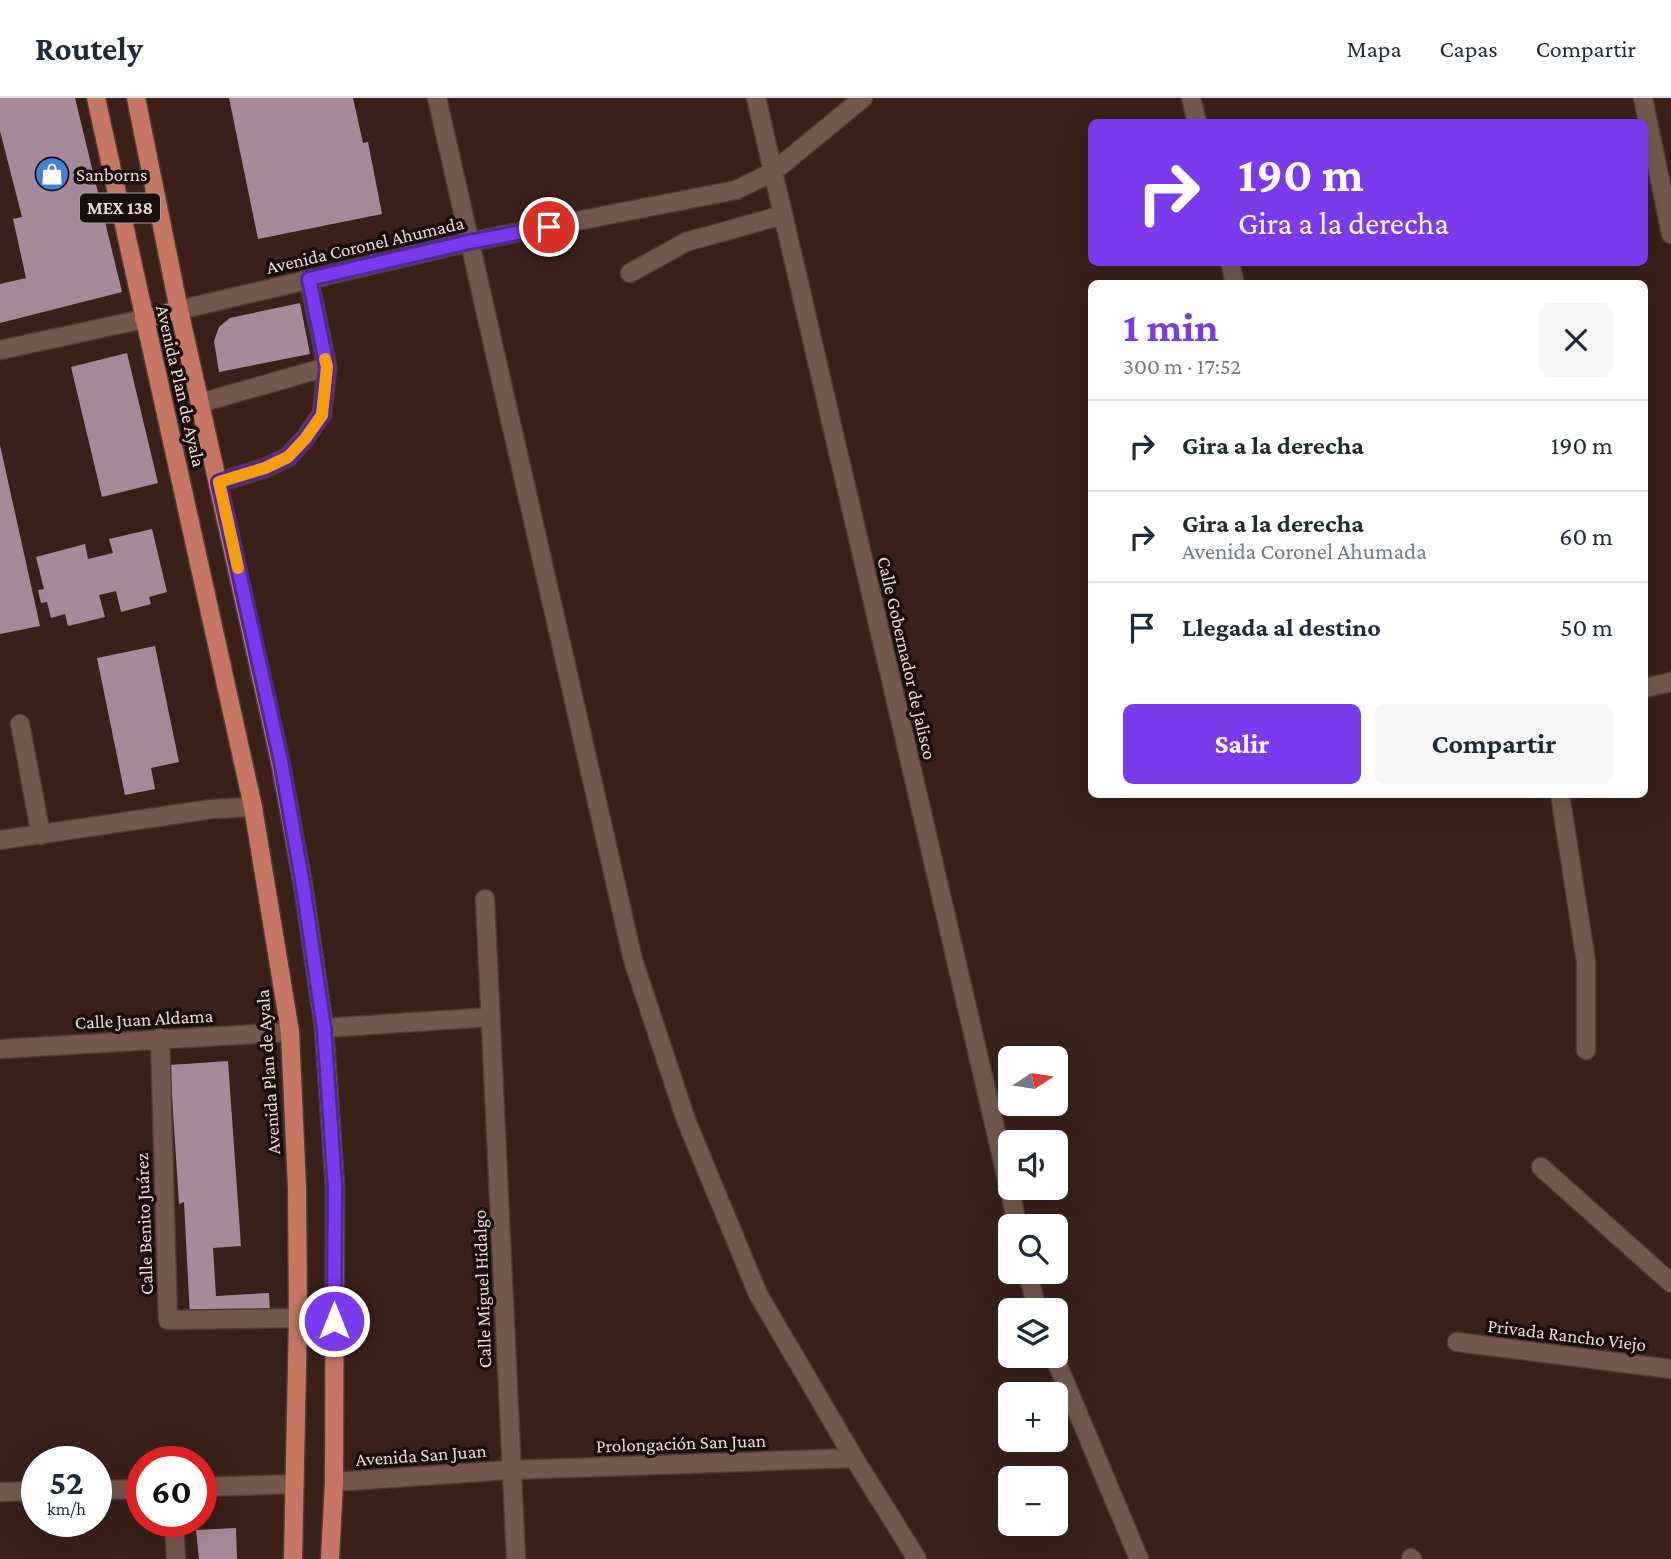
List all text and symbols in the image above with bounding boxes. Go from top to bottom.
text: Routely [35,30,143,67]
text: Mapa [1347,35,1402,62]
text: Capas [1440,35,1498,62]
text: Compartir [1536,35,1636,62]
icon: right [1123,147,1214,238]
text: 190 m [1238,147,1364,202]
shop icon: Sanborns [33,155,71,193]
place label: Sanborns [76,164,148,185]
road number: MEX 138 [80,194,160,222]
pin [519,197,579,257]
text: Gira a la derecha [1238,205,1449,241]
icon: arrive [530,208,568,246]
street label: Avenida Coronel Ahumada [264,212,466,278]
street label: Avenida Plan de Ayala [152,303,210,469]
text: 1 min [1123,303,1219,350]
button: close [1539,303,1613,377]
text: 300 m · 17:52 [1123,353,1241,379]
icon: right [1123,427,1161,465]
text: Gira a la derecha [1182,431,1364,460]
text: 190 m [1551,431,1613,460]
text: Gira a la derecha [1182,509,1364,538]
icon: right [1123,518,1161,556]
text: 60 m [1559,522,1613,551]
text: Avenida Coronel Ahumada [1182,538,1427,564]
street label: Calle Gobernador de Jalisco [873,554,941,762]
icon: arrive [1123,609,1161,647]
text: Llegada al destino [1182,613,1381,642]
text: 50 m [1560,613,1613,642]
button: Salir [1123,704,1361,784]
button: Compartir [1375,704,1613,784]
street label: Avenida Plan de Ayala [252,989,284,1155]
street label: Calle Juan Aldama [74,1005,214,1033]
north arrow [998,1046,1068,1116]
map controls [998,1046,1068,1536]
button: sound [998,1130,1068,1200]
street label: Calle Benito Juárez [131,1153,157,1295]
street label: Calle Miguel Hidalgo [469,1209,495,1369]
button: search [998,1214,1068,1284]
position arrow [297,1284,371,1358]
button: layers [998,1298,1068,1368]
street label: Privada Rancho Viejo [1486,1315,1647,1356]
button: + [998,1382,1068,1452]
street label: Prolongación San Juan [596,1430,766,1456]
street label: Avenida San Juan [355,1440,487,1470]
speed limit sign: 60 [126,1446,217,1537]
text: 52 [49,1463,84,1502]
button: − [998,1466,1068,1536]
text: km/h [47,1499,86,1519]

